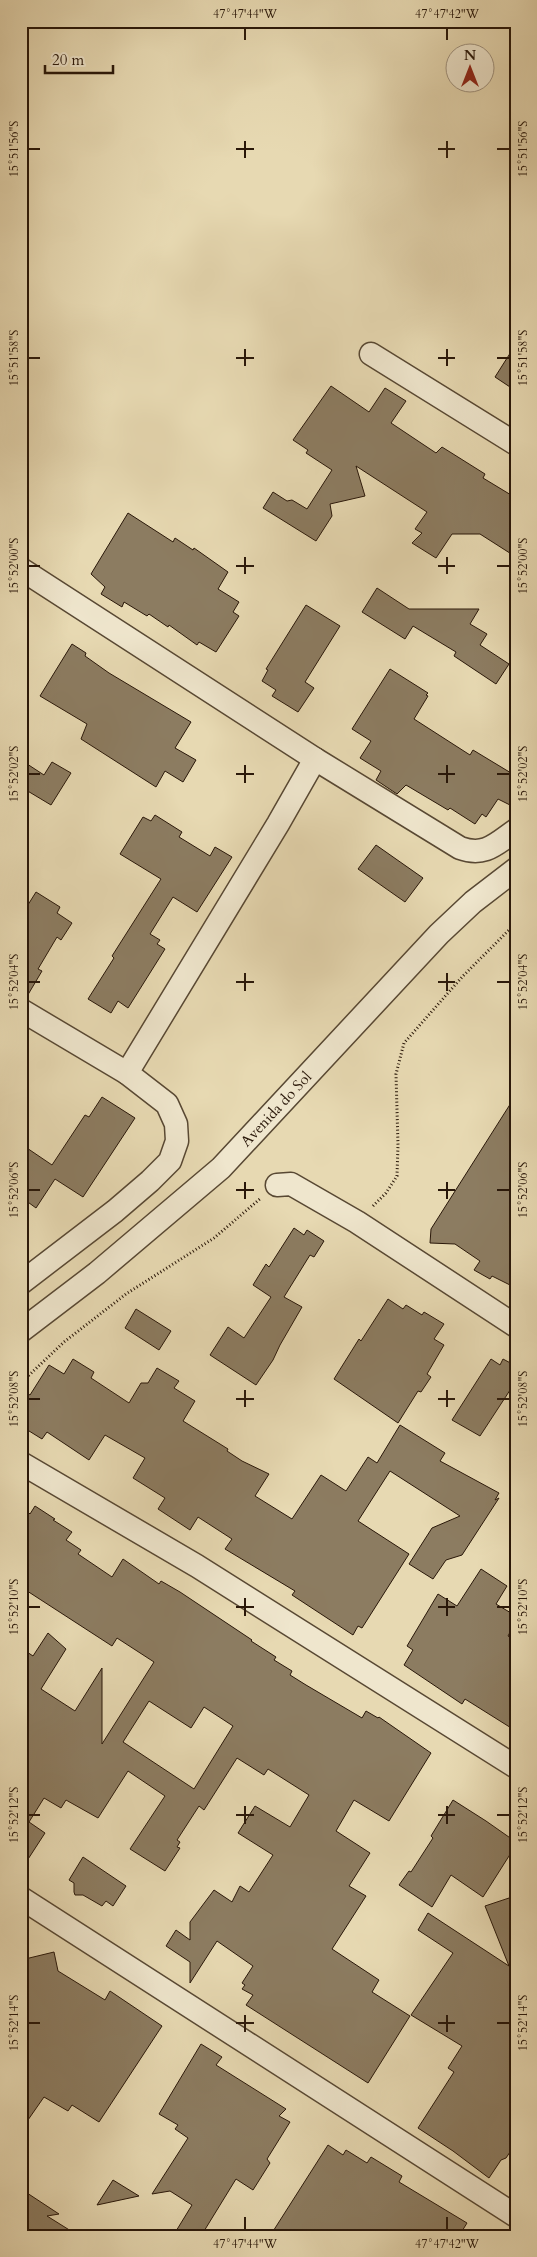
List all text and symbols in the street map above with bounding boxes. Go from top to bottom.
text: 47°47'44"W [213,6,278,22]
text: 47°47'42"W [415,6,480,22]
scale bar [45,42,112,74]
north arrow [444,42,494,92]
text: N [464,46,476,65]
text: 20 m [52,50,84,70]
text: 15°51'56"S [6,121,22,177]
text: 15°51'56"S [515,121,531,177]
text: 15°51'58"S [6,330,22,386]
text: 15°51'58"S [515,330,531,386]
text: 15°52'00"S [6,538,22,594]
text: 15°52'00"S [515,538,531,594]
text: 15°52'02"S [6,746,22,802]
text: 15°52'02"S [515,746,531,802]
text: 15°52'04"S [6,954,22,1010]
text: 15°52'04"S [515,954,531,1010]
street label: Avenida do Sol [236,1067,316,1151]
text: 15°52'06"S [6,1162,22,1218]
text: 15°52'06"S [515,1162,531,1218]
text: 15°52'08"S [6,1371,22,1427]
text: 15°52'08"S [515,1371,531,1427]
text: 15°52'10"S [6,1579,22,1635]
text: 15°52'10"S [515,1579,531,1635]
text: 15°52'12"S [6,1787,22,1843]
text: 15°52'12"S [515,1787,531,1843]
text: 15°52'14"S [6,1995,22,2051]
text: 15°52'14"S [515,1995,531,2051]
text: 47°47'44"W [213,2236,278,2252]
text: 47°47'42"W [415,2236,480,2252]

